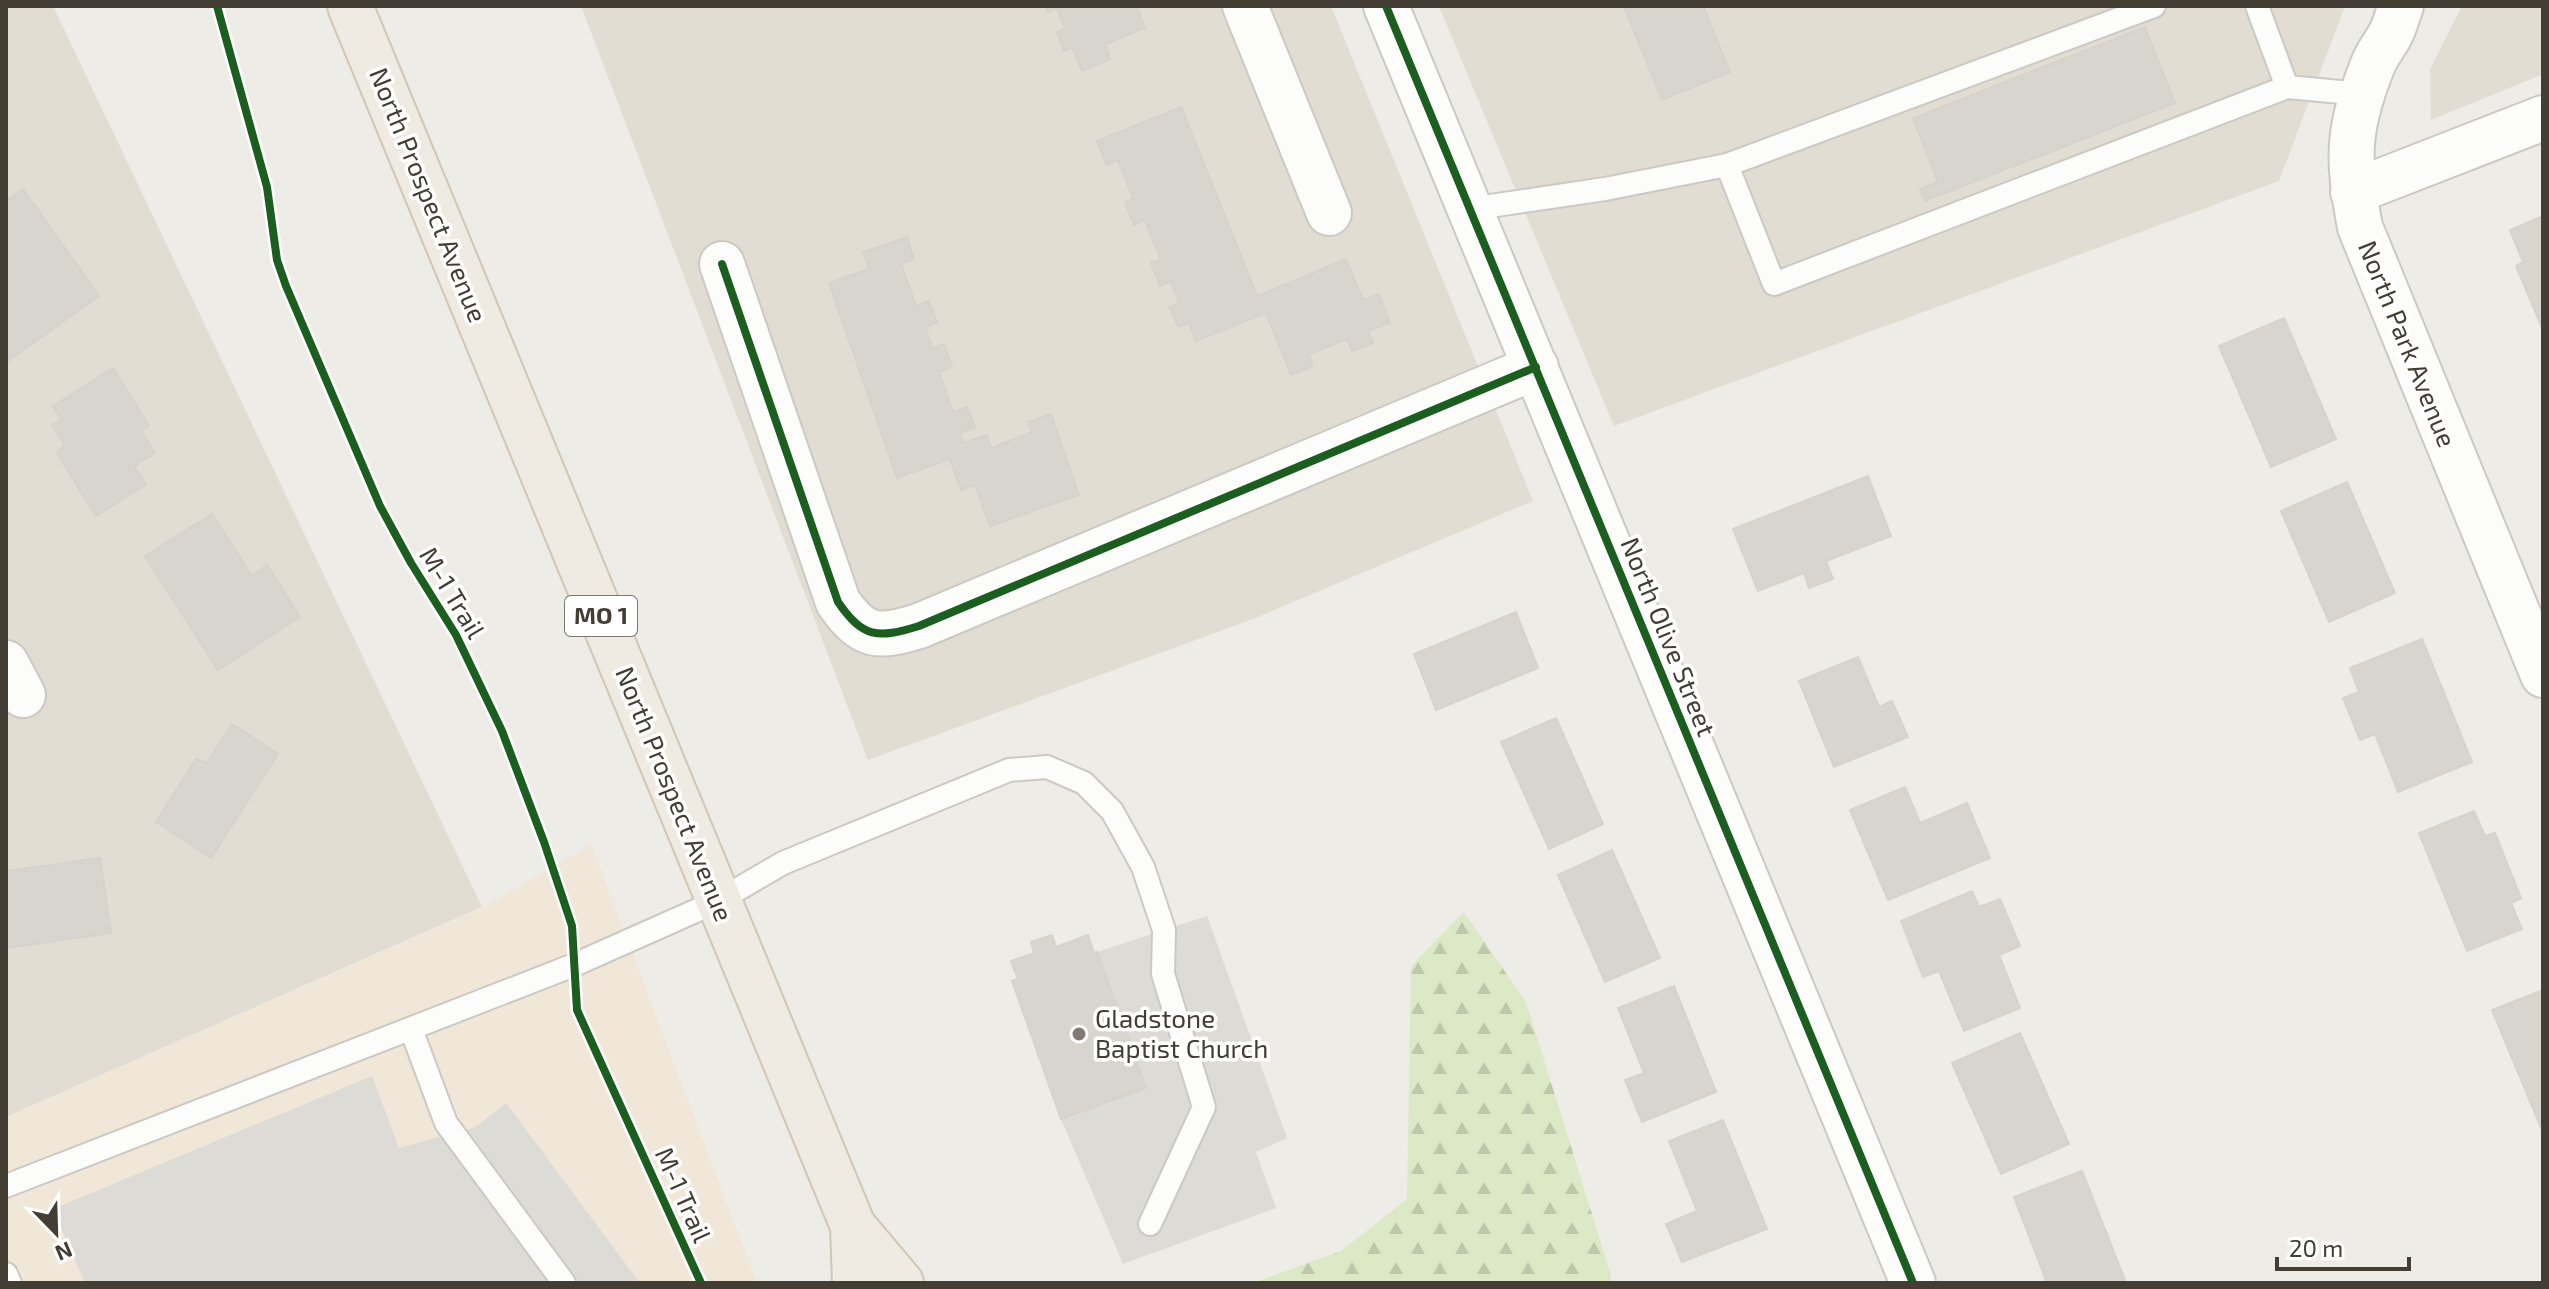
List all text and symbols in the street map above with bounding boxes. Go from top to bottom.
street label: North Prospect Avenue [364,63,495,326]
street label: North Park Avenue [2353,236,2464,451]
street label: North Olive Street [1615,533,1723,740]
street label: M-1 Trail [414,541,493,644]
road number: MO 1 [565,596,637,636]
street label: North Prospect Avenue [610,662,741,925]
place label: Gladstone Baptist Church [1095,1002,1268,1063]
marker: Gladstone Baptist Church [1070,1025,1088,1043]
street label: M-1 Trail [650,1142,719,1247]
north arrow [16,1193,96,1273]
scale bar [2277,1221,2409,1271]
text: 20 m [2289,1233,2343,1262]
text: N [52,1237,77,1267]

